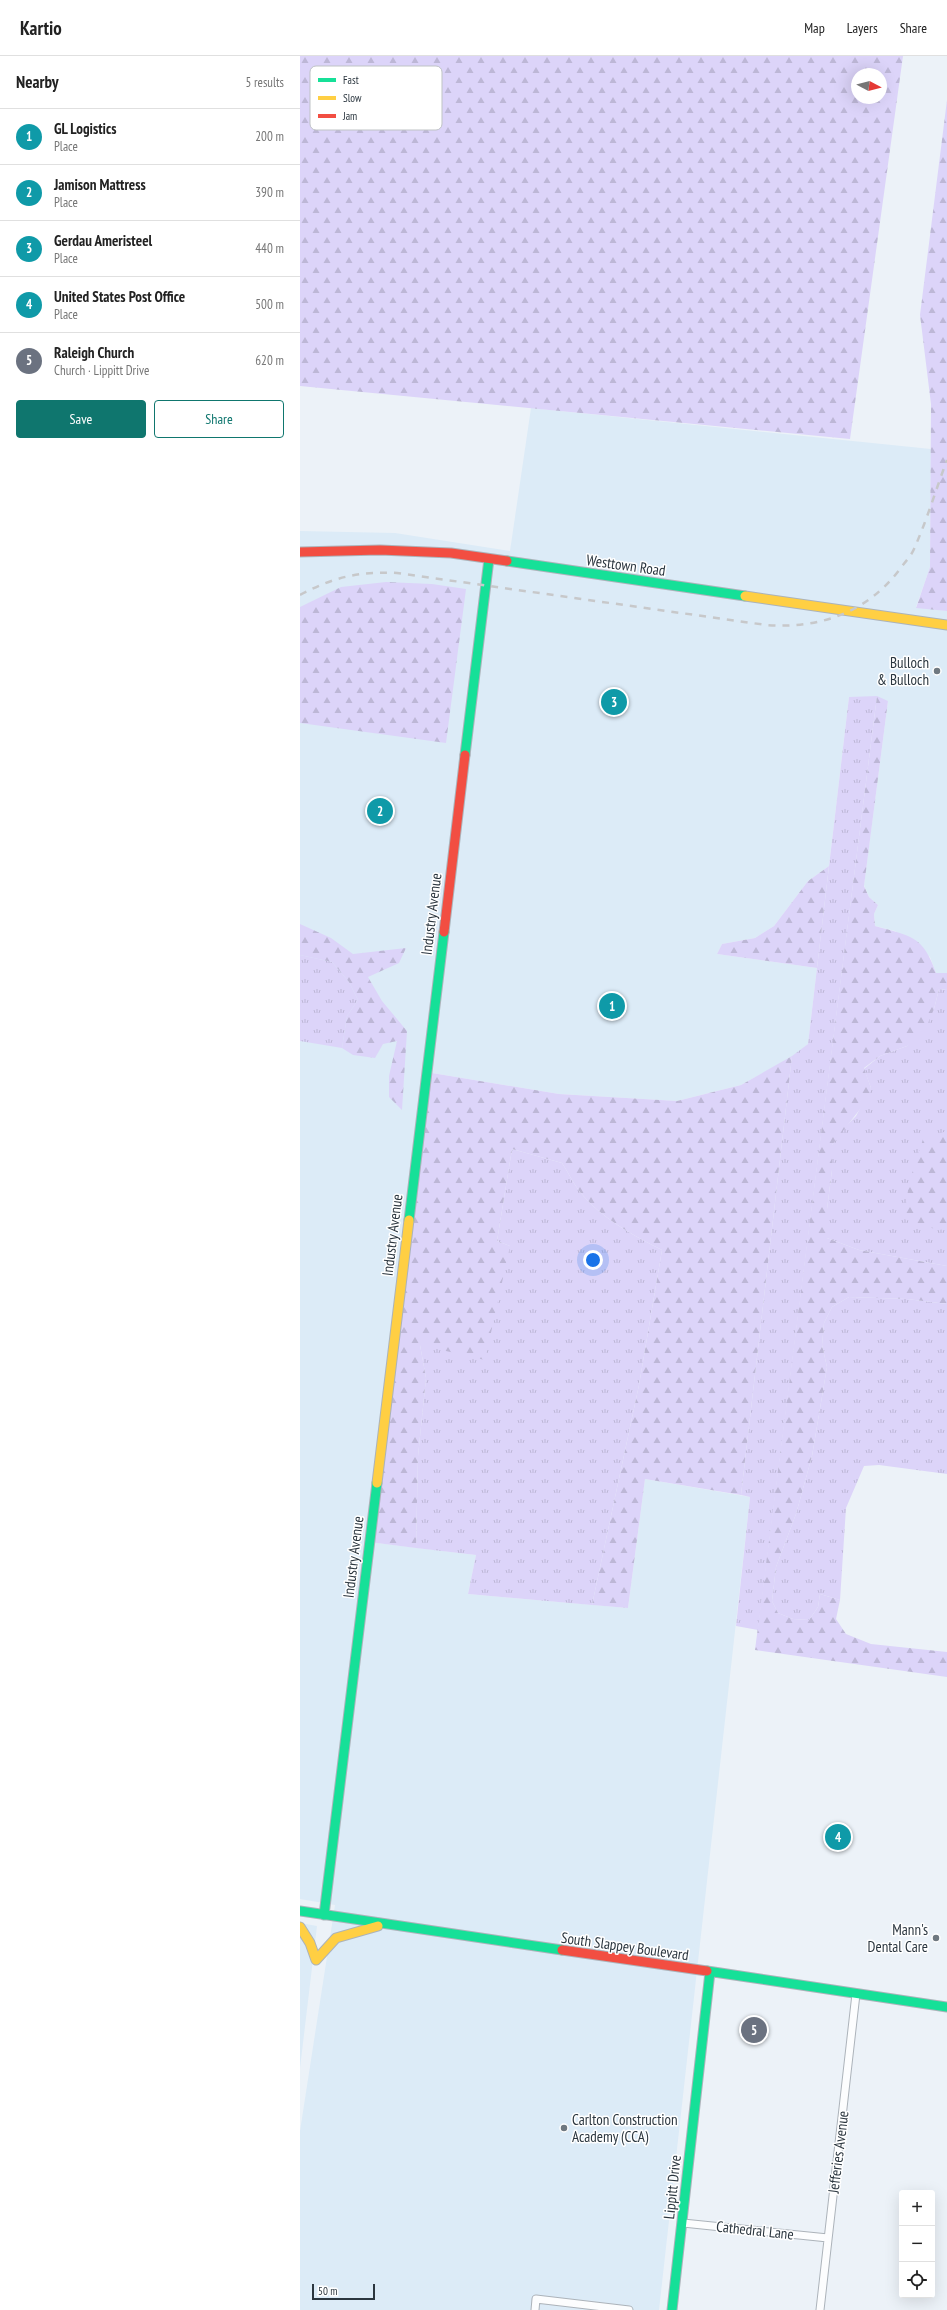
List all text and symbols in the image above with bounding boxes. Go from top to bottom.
text: Kartio [20,16,62,40]
text: Map [804,19,825,37]
text: Layers [847,19,878,37]
text: Share [900,19,927,37]
legend [310,66,442,130]
north arrow [851,68,887,104]
text: Nearby [16,71,59,93]
text: Fast [343,73,359,87]
text: 5 results [245,74,284,91]
text: Slow [343,91,362,105]
text: Jam [342,109,357,123]
text: GL Logistics [54,119,116,138]
text: 1 [26,128,32,145]
text: 200 m [255,128,284,145]
text: Place [54,138,78,155]
text: Jamison Mattress [54,175,146,194]
text: 2 [26,184,32,201]
text: 390 m [255,184,284,201]
text: Place [54,194,78,211]
text: Gerdau Ameristeel [54,231,152,250]
text: 3 [26,240,32,257]
text: 440 m [255,240,284,257]
text: Place [54,250,78,267]
text: United States Post Office [54,287,185,306]
text: 4 [26,296,32,313]
text: 500 m [255,296,284,313]
text: Place [54,306,78,323]
text: Raleigh Church [54,343,134,362]
text: 5 [26,352,32,369]
text: 620 m [255,352,284,369]
text: Church · Lippitt Drive [54,362,149,379]
button: Save [16,400,146,438]
button: Share [154,400,284,438]
street label: Westtown Road [585,550,667,580]
place label: Bulloch & Bulloch [877,653,929,689]
marker: Bulloch & Bulloch [932,666,942,676]
pin: 3 [601,687,627,717]
pin: 2 [367,796,393,826]
street label: Industry Avenue [417,872,445,956]
pin: 1 [599,991,625,1021]
street label: Industry Avenue [378,1193,406,1277]
your location [583,1250,603,1270]
street label: Industry Avenue [339,1515,367,1599]
pin: 4 [825,1822,851,1852]
place label: Mann's Dental Care [868,1920,928,1956]
street label: South Slappey Boulevard [560,1928,690,1964]
marker: Mann's Dental Care [931,1933,941,1943]
pin: 5 [741,2015,767,2045]
place label: Carlton Construction Academy (CCA) [572,2110,678,2146]
street label: Jefferies Avenue [823,2110,852,2195]
marker: Carlton Construction Academy (CCA) [559,2123,569,2133]
street label: Lippitt Drive [659,2154,685,2220]
map controls [899,2190,935,2298]
button: + [899,2190,935,2226]
street label: Cathedral Lane [715,2216,795,2244]
button: − [899,2226,935,2262]
button: locate [899,2262,935,2298]
scale bar [312,2282,375,2301]
text: 50 m [318,2284,337,2298]

